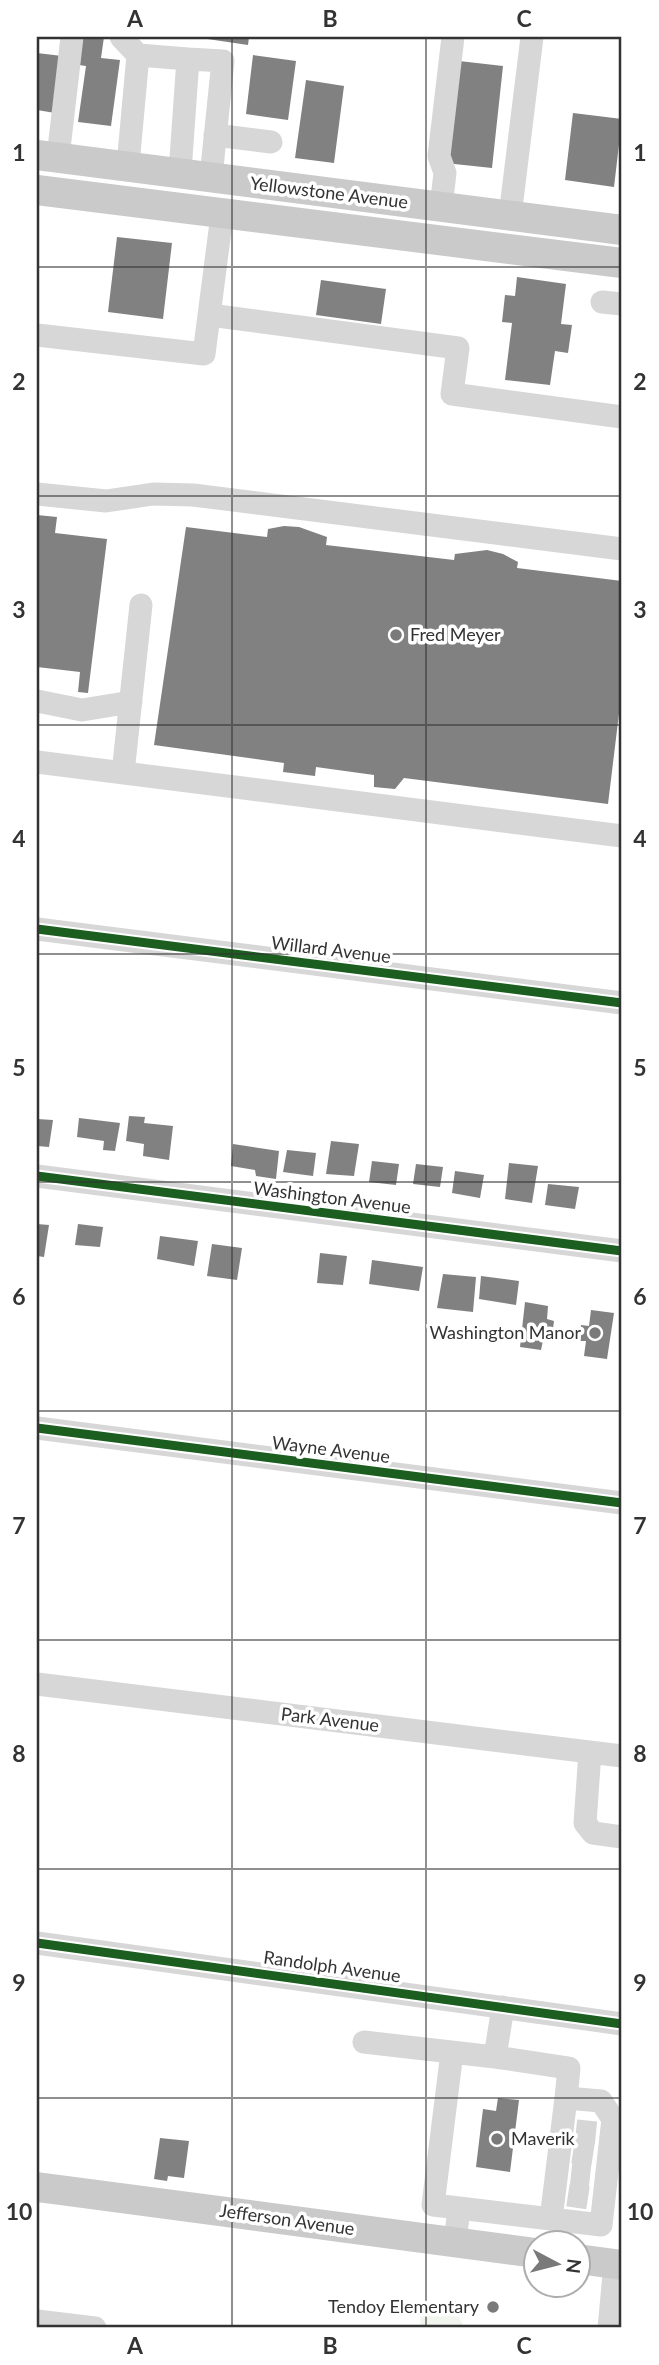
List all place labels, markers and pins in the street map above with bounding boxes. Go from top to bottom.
place label: Fred Meyer [410,623,501,645]
marker: Fred Meyer [388,627,404,643]
place label: Washington Manor [429,1321,581,1343]
marker: Washington Manor [587,1325,603,1341]
place label: Maverik [511,2127,576,2149]
marker: Maverik [489,2131,505,2147]
place label: Tendoy Elementary [328,2295,480,2317]
marker: Tendoy Elementary [485,2299,501,2315]

